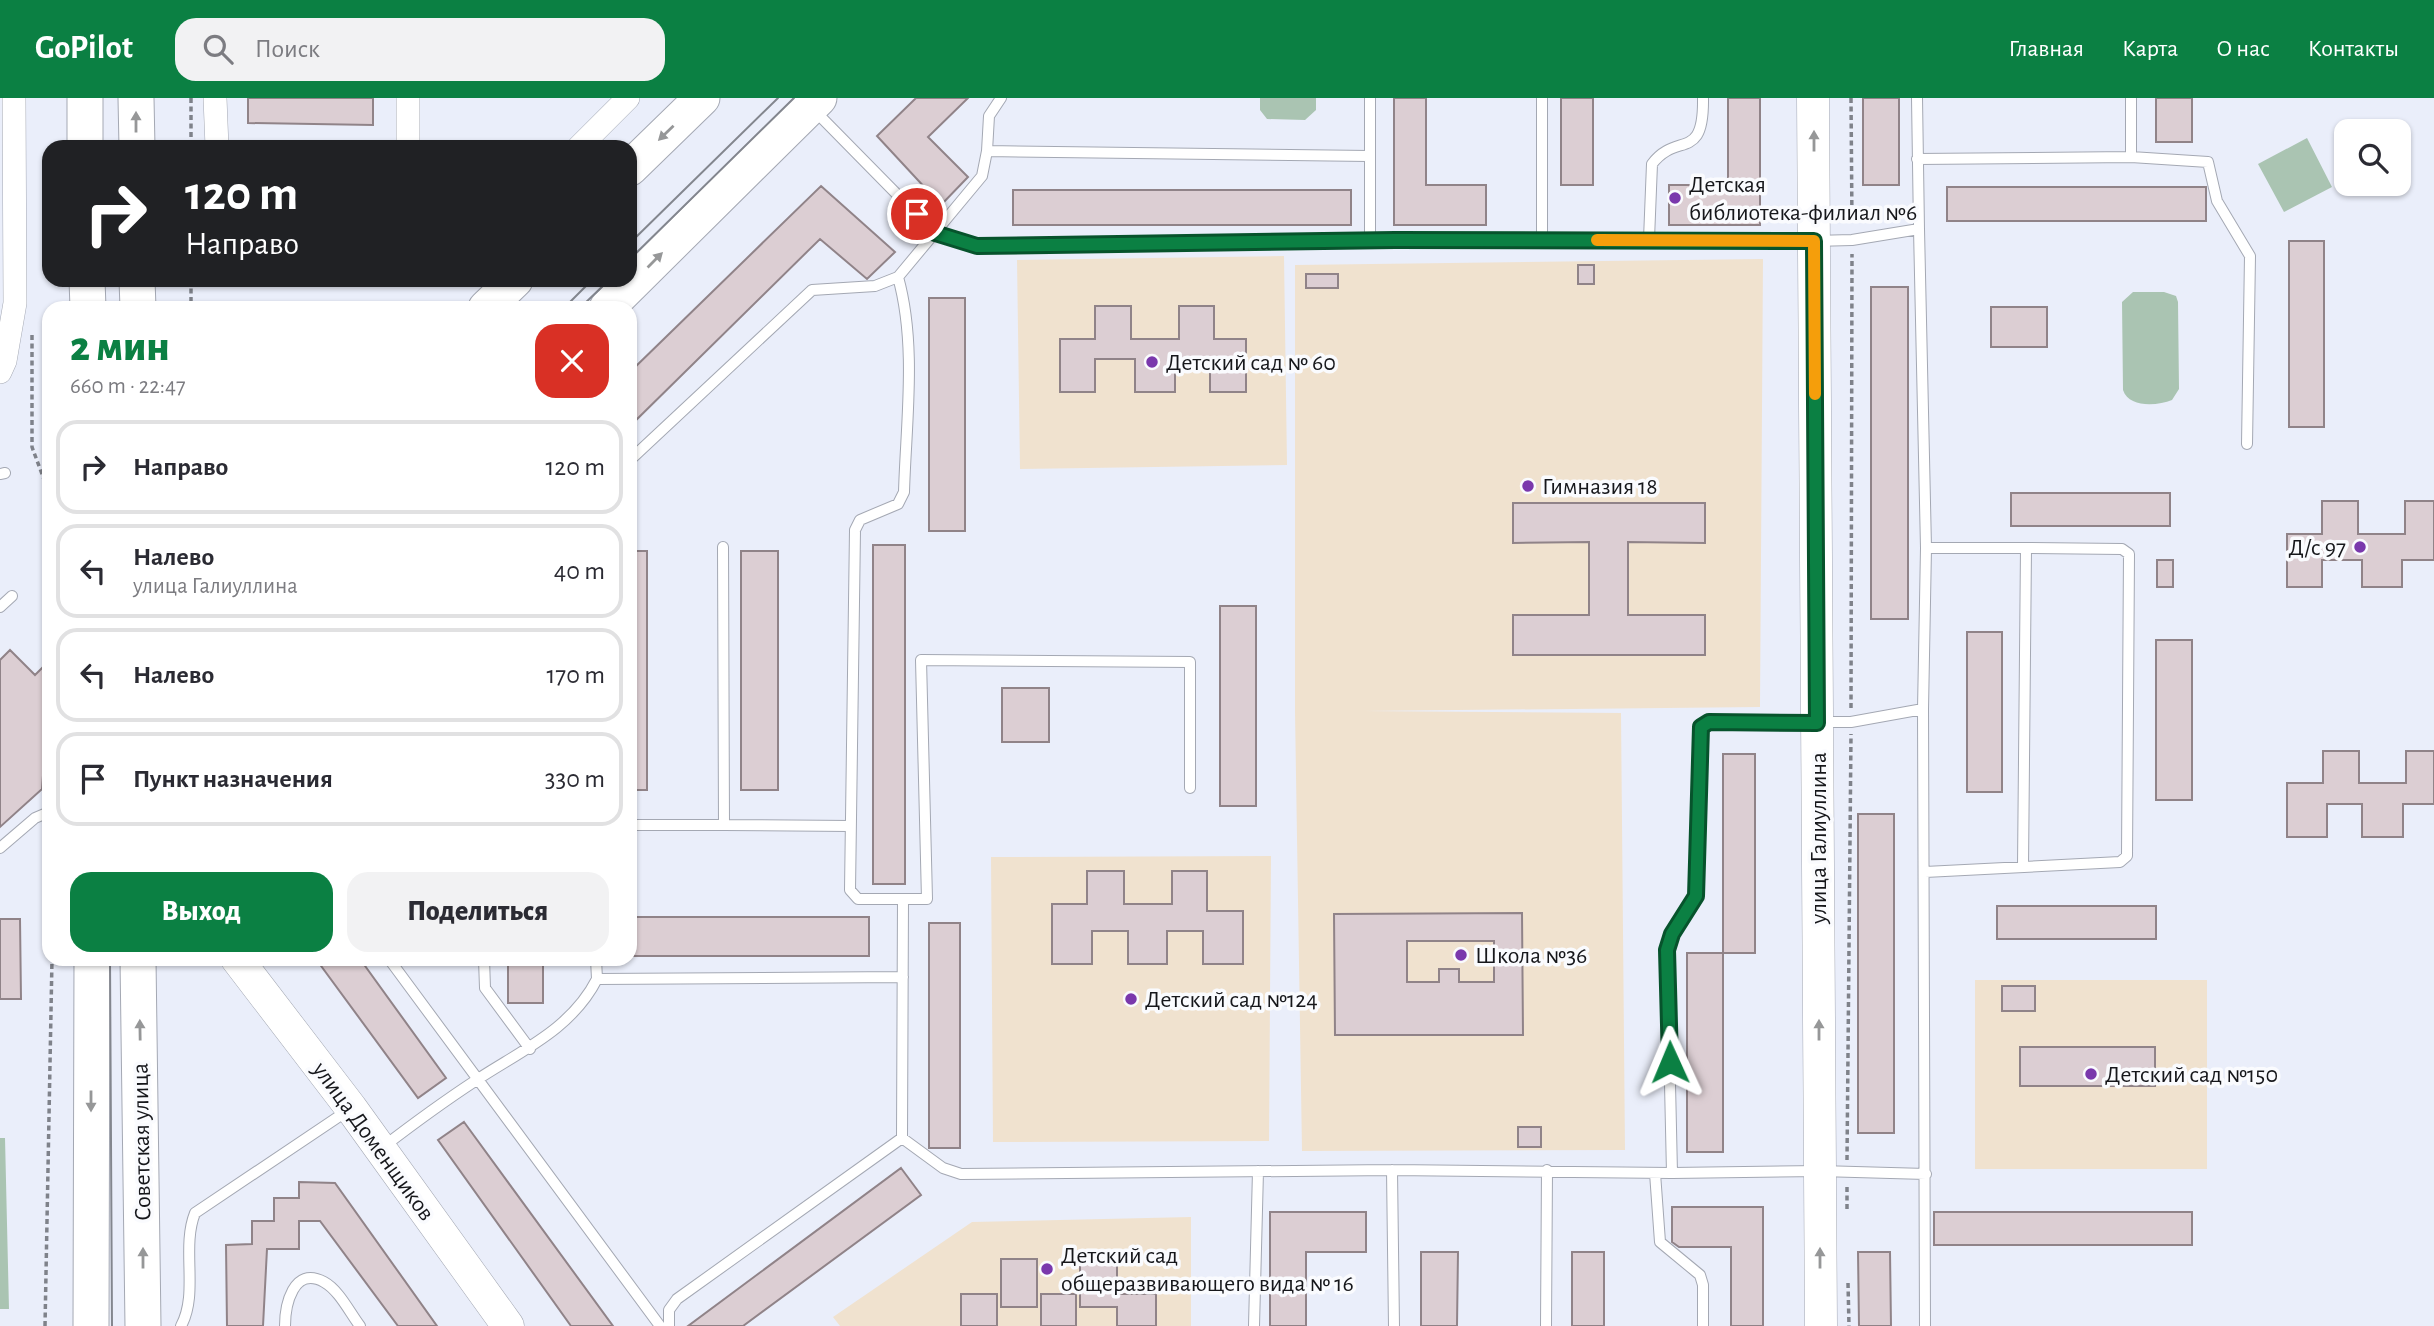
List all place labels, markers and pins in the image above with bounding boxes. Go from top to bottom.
place label: Детская библиотека-филиал №6 [1689,173,1917,225]
pin [887,184,947,244]
marker: Детская библиотека-филиал №6 [1667,190,1683,206]
place label: Детский сад № 60 [1166,351,1336,375]
marker: Детский сад № 60 [1144,354,1160,370]
place label: Гимназия 18 [1542,475,1658,499]
marker: Гимназия 18 [1520,478,1536,494]
place label: Д/с 97 [2289,536,2346,560]
marker: Д/с 97 [2352,539,2368,555]
place label: Школа №36 [1475,944,1587,968]
marker: Школа №36 [1453,947,1469,963]
place label: Детский сад №124 [1145,988,1318,1012]
marker: Детский сад №124 [1123,991,1139,1007]
place label: Детский сад №150 [2105,1063,2278,1087]
marker: Детский сад №150 [2083,1066,2099,1082]
place label: Детский сад общеразвивающего вида № 16 [1061,1244,1354,1296]
marker: Детский сад общеразвивающего вида № 16 [1039,1261,1055,1277]

